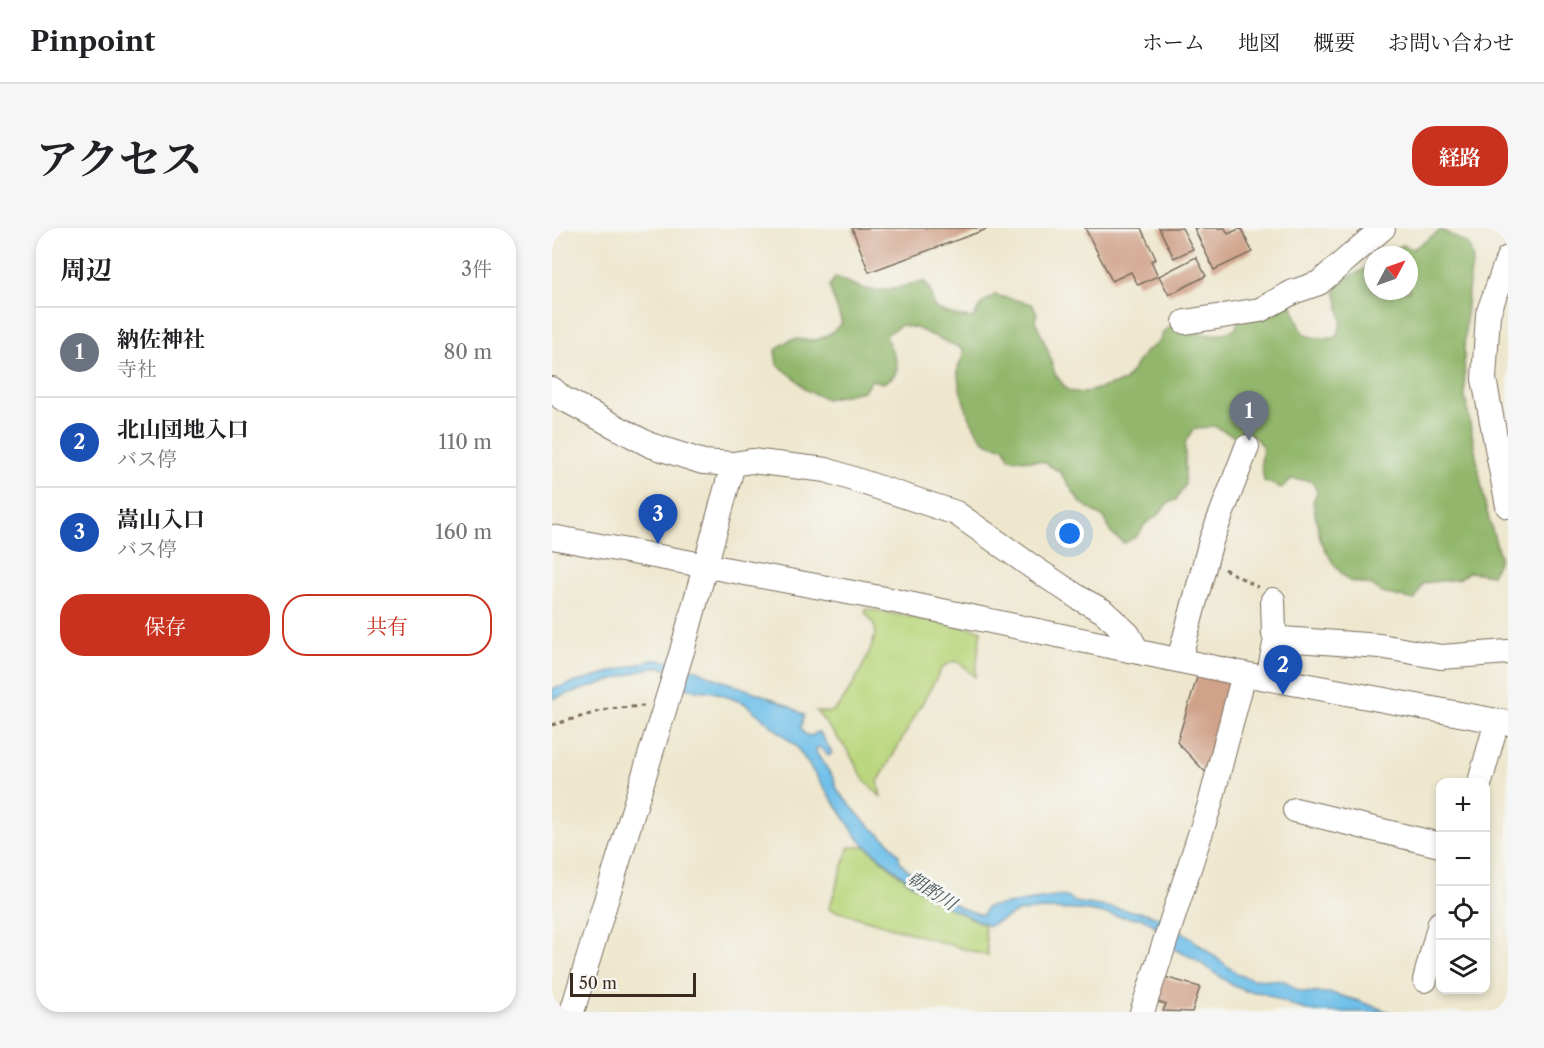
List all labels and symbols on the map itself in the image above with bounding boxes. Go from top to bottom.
north arrow [1364,246,1418,300]
pin: 1 [1230,392,1268,441]
pin: 3 [638,494,678,544]
your location [1055,519,1084,548]
pin: 2 [1264,646,1302,695]
water label: 朝酌川 [903,867,962,916]
scale bar [570,970,696,998]

